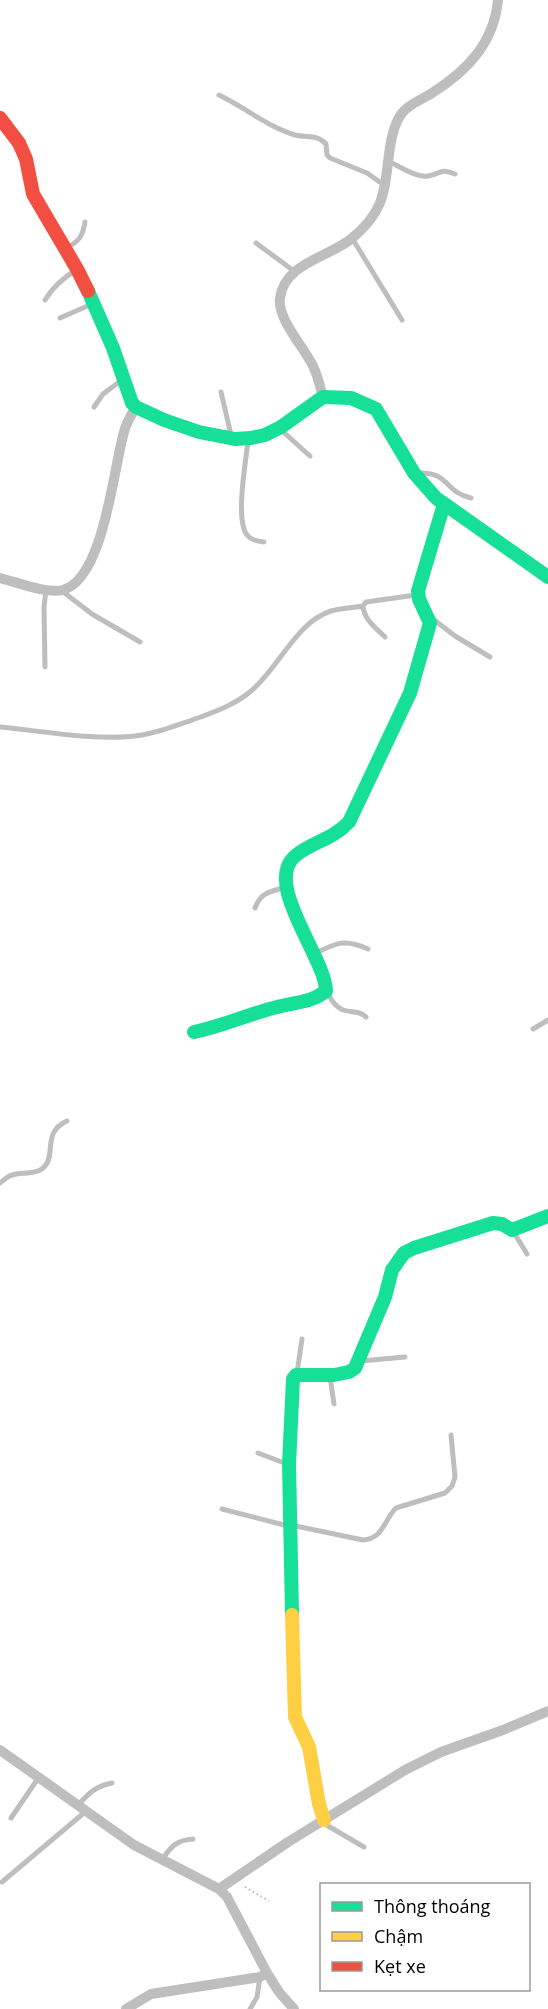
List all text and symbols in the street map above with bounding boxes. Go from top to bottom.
legend [320,1883,530,1991]
text: Thông thoáng [374,1894,491,1918]
text: Chậm [374,1924,423,1948]
text: Kẹt xe [374,1954,426,1978]

